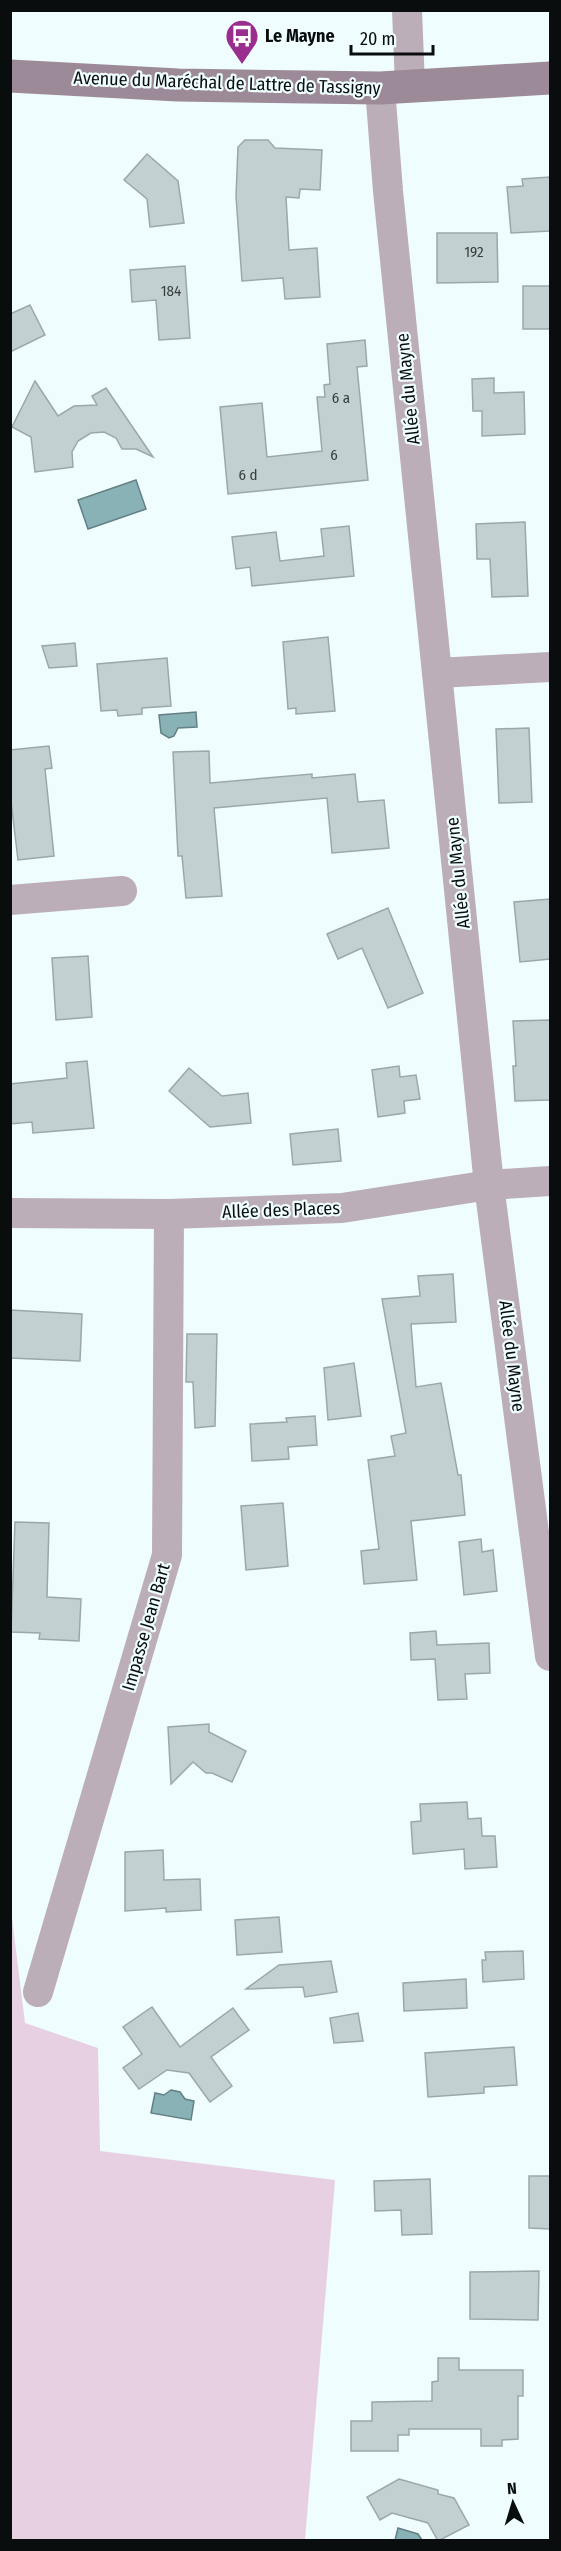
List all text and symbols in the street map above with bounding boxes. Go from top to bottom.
bus stop icon: Le Mayne [224,18,260,65]
scale bar [351,18,434,56]
place label: Le Mayne [265,25,335,47]
text: 20 m [360,28,395,50]
street label: Avenue du Maréchal de Lattre de Tassigny [73,67,381,99]
house number: 192 [464,243,484,261]
house number: 184 [161,282,181,300]
street label: Allée du Mayne [391,332,425,446]
house number: 6 a [332,389,350,407]
house number: 6 [330,446,338,464]
house number: 6 d [238,466,258,484]
street label: Allée du Mayne [441,816,475,930]
street label: Allée des Places [222,1197,341,1223]
street label: Allée du Mayne [494,1299,530,1413]
street label: Impasse Jean Bart [117,1560,175,1693]
north arrow [483,2473,543,2533]
text: N [507,2479,517,2498]

